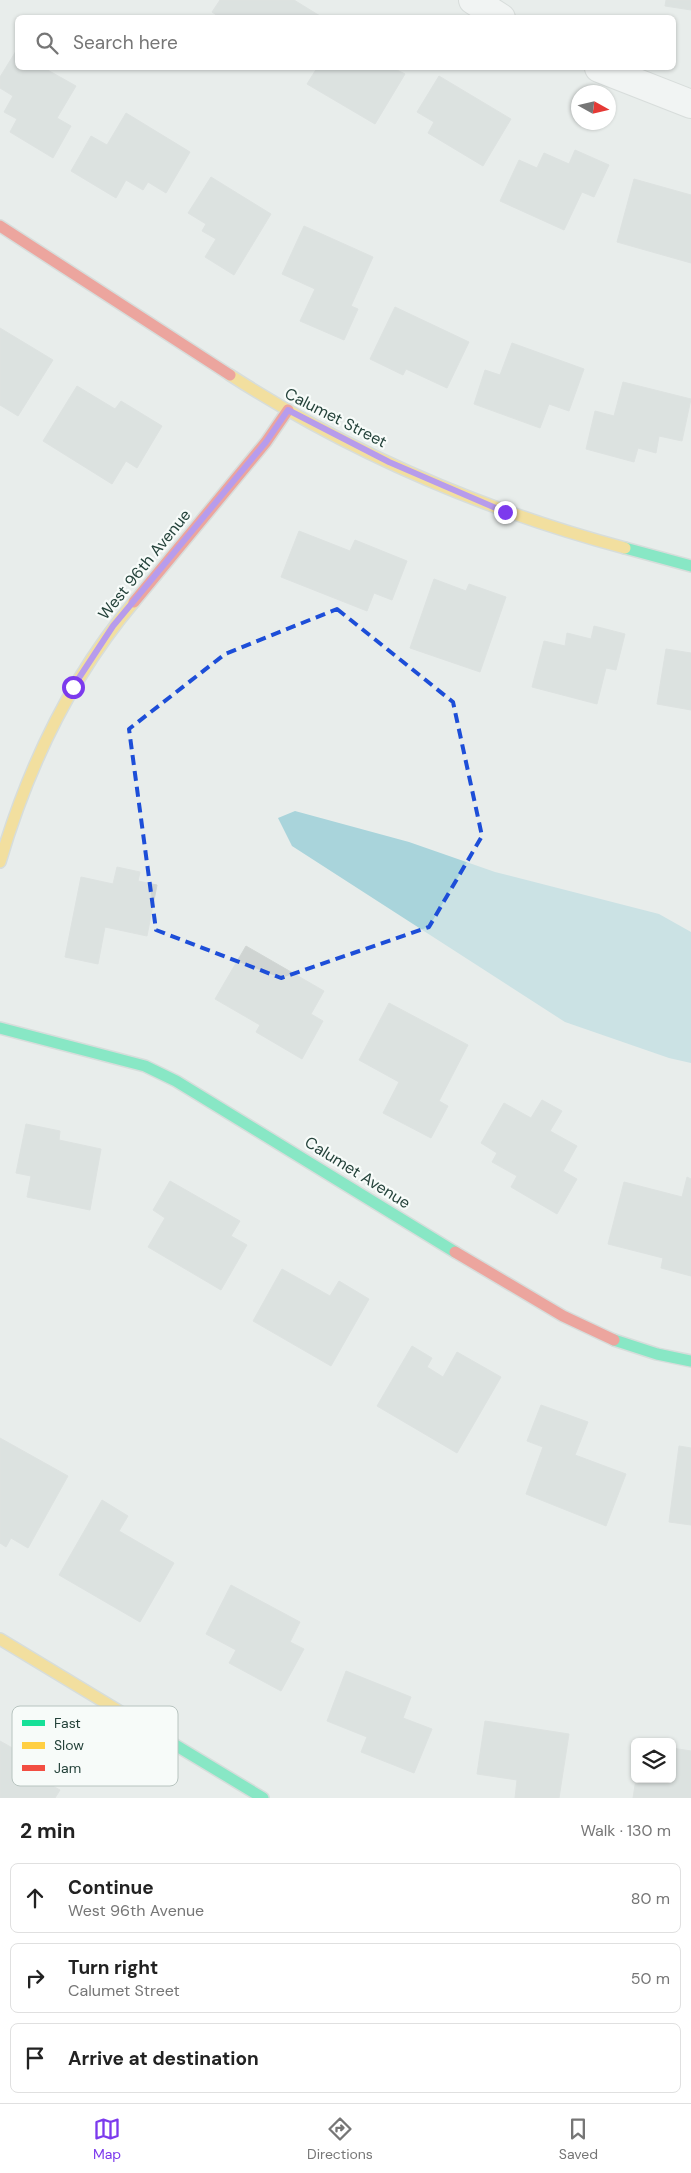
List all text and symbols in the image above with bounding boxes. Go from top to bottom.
search box [15,15,676,70]
icon: search [33,29,61,57]
text: Search here [73,30,178,55]
north arrow [571,85,616,130]
street label: Calumet Street [281,383,390,452]
route end [494,501,517,524]
street label: West 96th Avenue [93,505,195,624]
route start [62,676,85,699]
street label: Calumet Avenue [301,1131,415,1213]
legend [12,1706,178,1786]
text: Fast [54,1714,81,1732]
text: Slow [54,1736,84,1754]
map controls [631,1738,676,1783]
button: layers [631,1738,676,1783]
text: Jam [54,1759,81,1777]
text: 2 min [20,1817,76,1845]
text: Walk · 130 m [580,1820,671,1841]
text: Continue [68,1875,154,1900]
icon: ahead [21,1884,49,1912]
text: 80 m [631,1888,670,1909]
text: West 96th Avenue [68,1900,204,1921]
text: Turn right [68,1955,158,1980]
icon: right [21,1964,49,1992]
text: 50 m [631,1968,670,1989]
text: Calumet Street [68,1980,180,2001]
icon: arrive [21,2044,49,2072]
text: Arrive at destination [68,2046,259,2071]
tab: Map [93,2115,121,2163]
tab: Directions [307,2115,373,2163]
tab: Saved [559,2115,598,2163]

